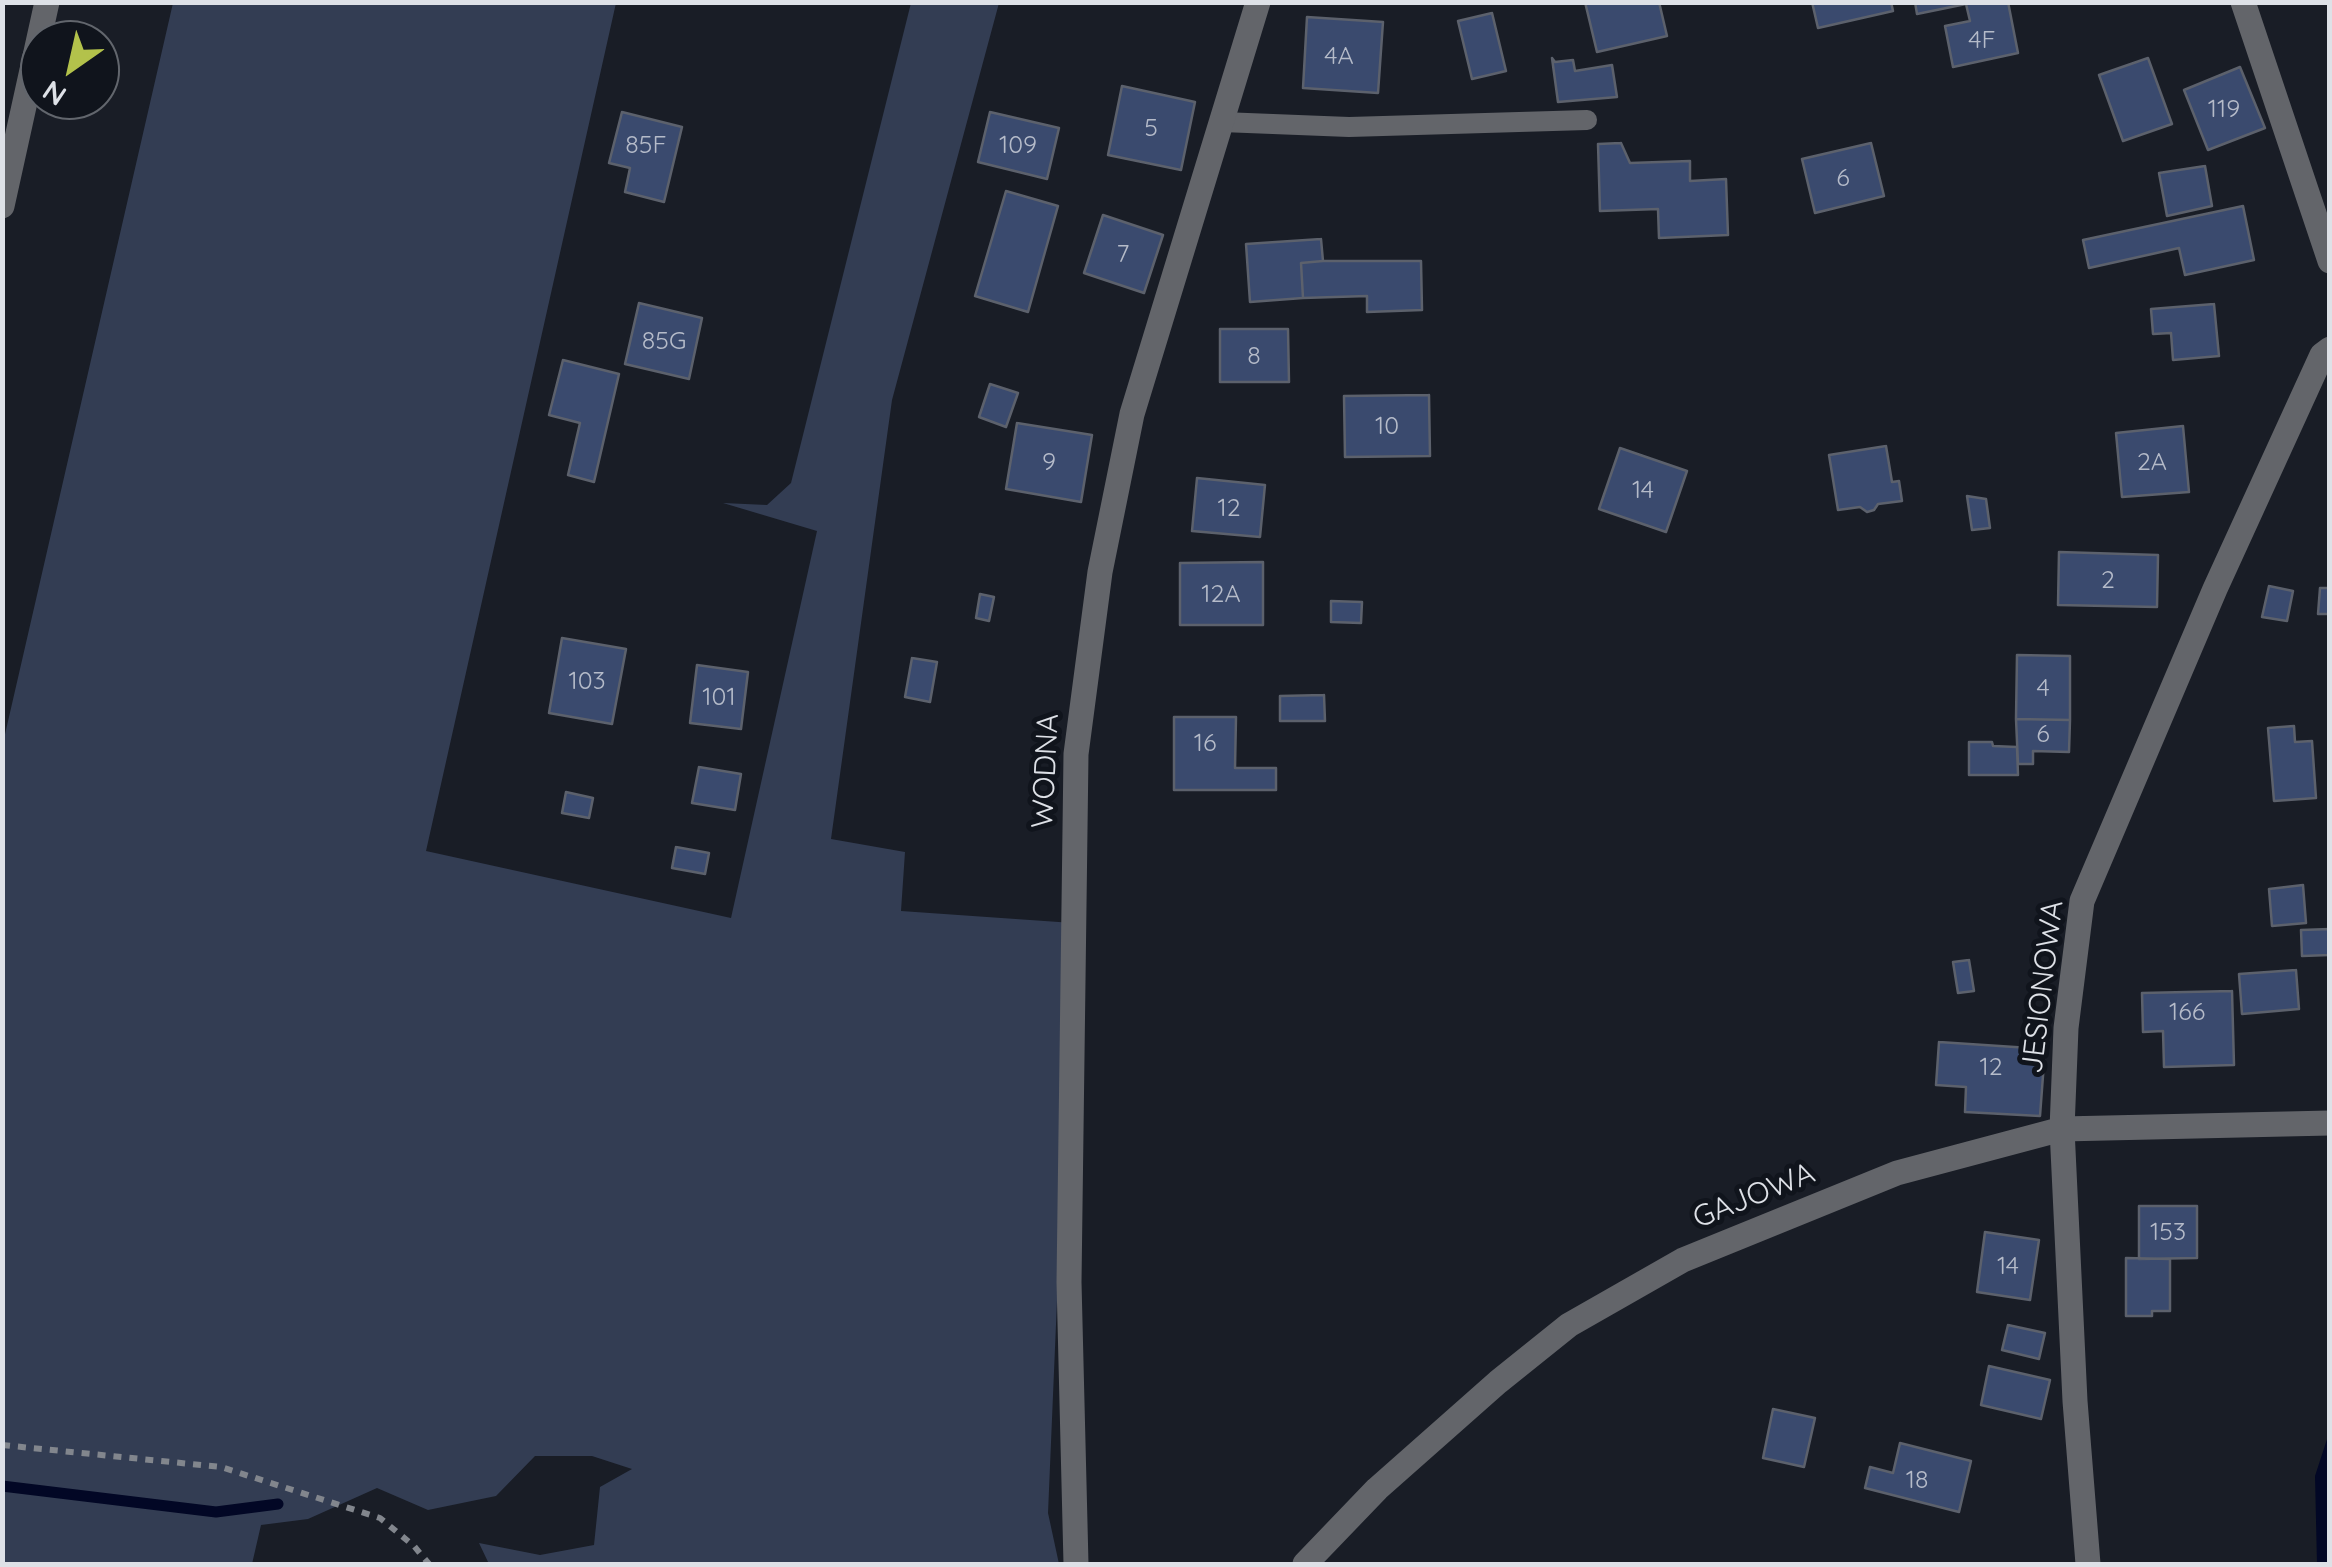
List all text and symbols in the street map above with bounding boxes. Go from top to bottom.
north arrow [20,20,120,120]
house number: 4F [1968,25,1996,55]
house number: 4A [1324,41,1354,71]
text: N [36,73,72,114]
house number: 119 [2208,94,2240,124]
house number: 5 [1144,113,1158,143]
house number: 85F [625,130,667,160]
house number: 109 [999,130,1037,160]
house number: 6 [1836,163,1850,193]
house number: 7 [1117,239,1129,269]
house number: 85G [642,326,686,356]
house number: 8 [1247,341,1261,371]
house number: 10 [1375,411,1399,441]
house number: 9 [1042,447,1056,477]
house number: 2A [2137,447,2167,477]
house number: 14 [1632,475,1654,505]
house number: 12 [1217,493,1241,523]
house number: 2 [2101,565,2115,595]
house number: 12A [1201,579,1241,609]
house number: 103 [568,666,606,696]
house number: 4 [2036,673,2050,703]
house number: 101 [702,682,736,712]
street label: WODNA [1025,713,1067,829]
house number: 6 [2036,719,2050,749]
house number: 16 [1194,728,1216,758]
street label: JESIONOWA [2015,898,2071,1076]
house number: 166 [2169,997,2205,1027]
house number: 12 [1979,1052,2003,1082]
street label: GAJOWA [1688,1155,1820,1237]
house number: 153 [2150,1217,2186,1247]
house number: 14 [1997,1251,2019,1281]
house number: 18 [1906,1465,1928,1495]

